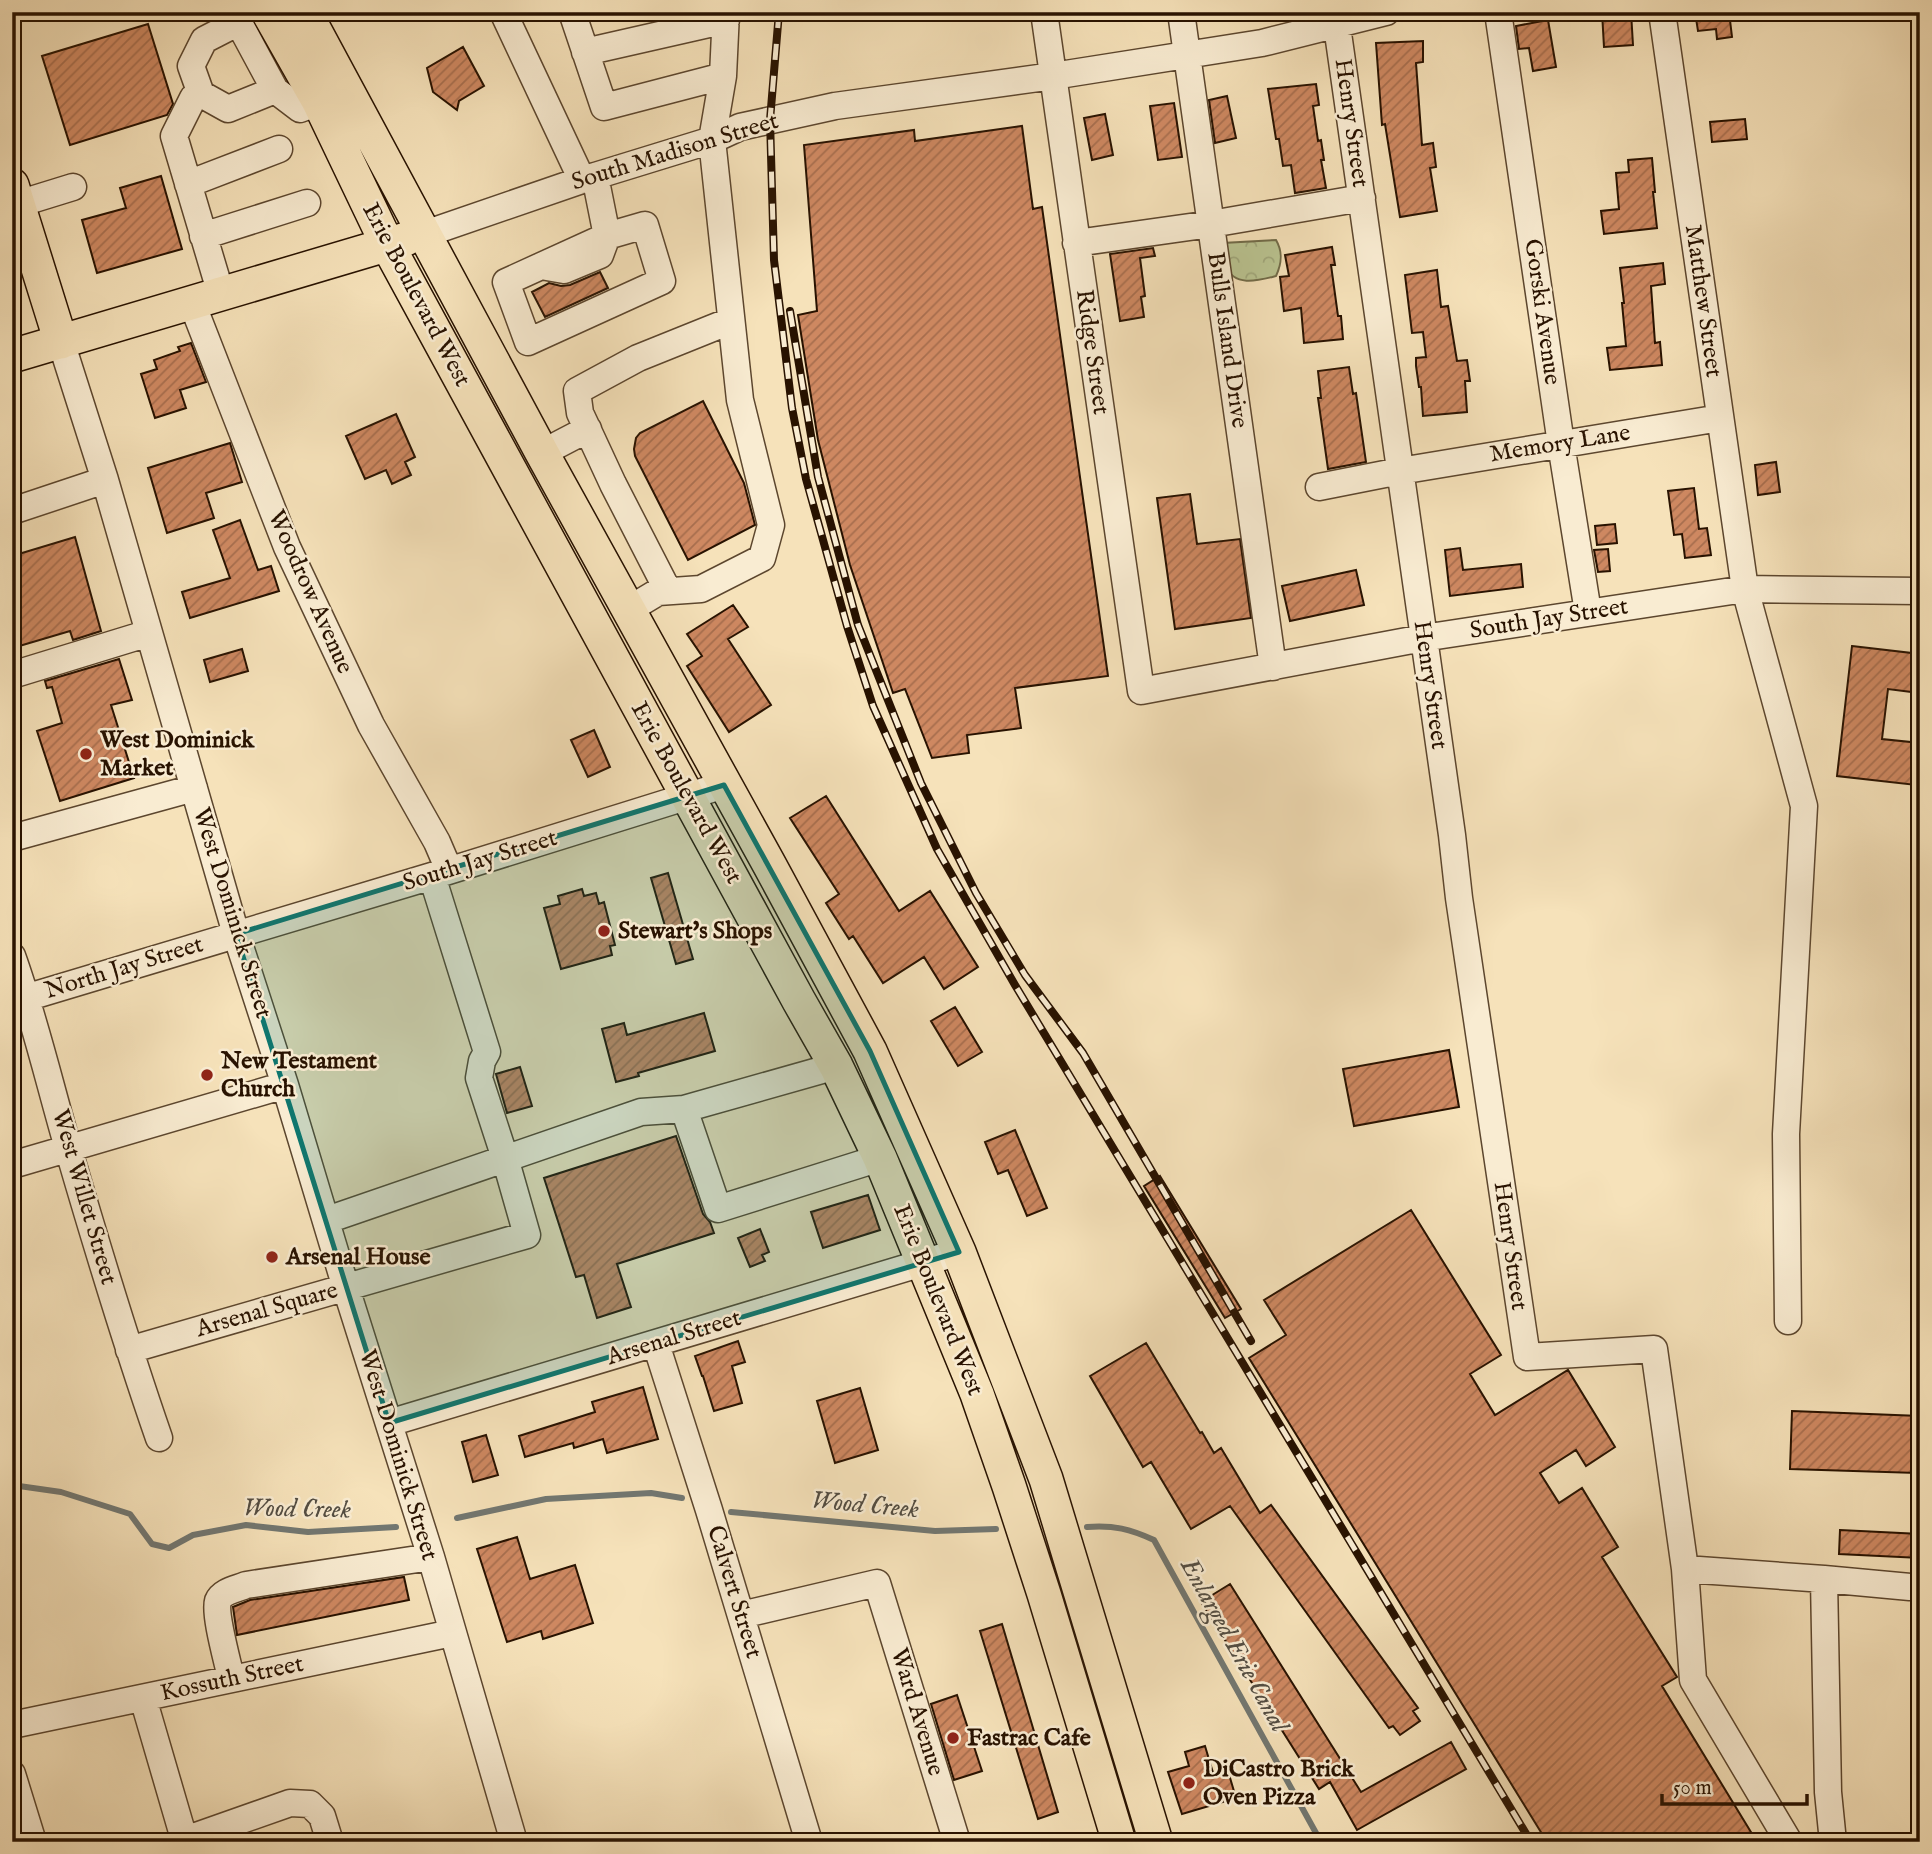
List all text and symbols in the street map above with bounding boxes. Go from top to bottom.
street label: Henry Street [1327,57,1375,189]
street label: South Madison Street [568,106,782,198]
street label: Erie Boulevard West [354,198,478,392]
street label: Matthew Street [1677,223,1729,379]
street label: Gorski Avenue [1516,237,1568,387]
street label: Bulls Island Drive [1199,250,1255,430]
street label: Ridge Street [1068,287,1116,417]
street label: Memory Lane [1488,418,1632,470]
street label: Woodrow Avenue [260,505,360,679]
street label: South Jay Street [1468,591,1630,647]
street label: Henry Street [1406,619,1454,751]
street label: Erie Boulevard West [623,696,749,890]
place label: West Dominick Market [99,725,255,784]
marker: West Dominick Market [78,746,94,762]
street label: West Dominick Street [185,804,279,1022]
street label: South Jay Street [399,823,561,899]
place label: Stewart's Shops [618,916,773,947]
marker: Stewart's Shops [596,923,612,939]
street label: North Jay Street [41,929,207,1007]
place label: New Testament Church [220,1046,378,1105]
marker: New Testament Church [199,1067,215,1083]
street label: West Willet Street [44,1106,124,1288]
street label: Henry Street [1486,1180,1534,1312]
street label: Erie Boulevard West [885,1200,991,1400]
place label: Arsenal House [285,1242,430,1273]
marker: Arsenal House [264,1249,280,1265]
street label: Arsenal Square [191,1275,342,1345]
street label: Arsenal Street [602,1303,745,1373]
street label: West Dominick Street [351,1346,445,1564]
water label: Wood Creek [810,1484,921,1526]
water label: Wood Creek [243,1492,352,1526]
street label: Calvert Street [699,1522,769,1662]
water label: Enlarged Erie Canal [1171,1551,1296,1740]
street label: Ward Avenue [883,1644,951,1780]
street label: Kossuth Street [158,1649,306,1709]
place label: Fastrac Cafe [967,1723,1091,1754]
marker: Fastrac Cafe [945,1730,961,1746]
place label: DiCastro Brick Oven Pizza [1203,1754,1355,1813]
scale bar [1662,1763,1808,1807]
marker: DiCastro Brick Oven Pizza [1181,1775,1197,1791]
text: 50 m [1673,1775,1712,1802]

